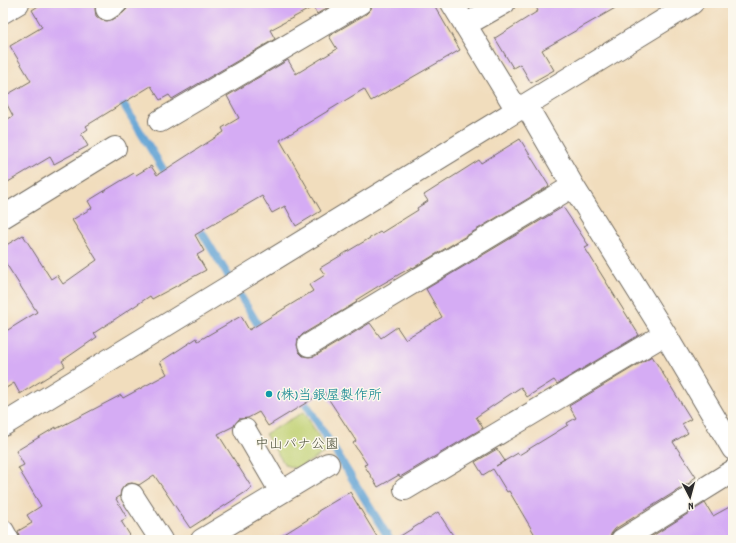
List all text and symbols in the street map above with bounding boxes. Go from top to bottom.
place label: (株)当銀屋製作所 [277,386,382,406]
marker: (株)当銀屋製作所 [264,389,274,399]
park label: 中山パナ公園 [255,435,339,455]
north arrow [670,477,710,517]
text: N [687,497,694,513]

